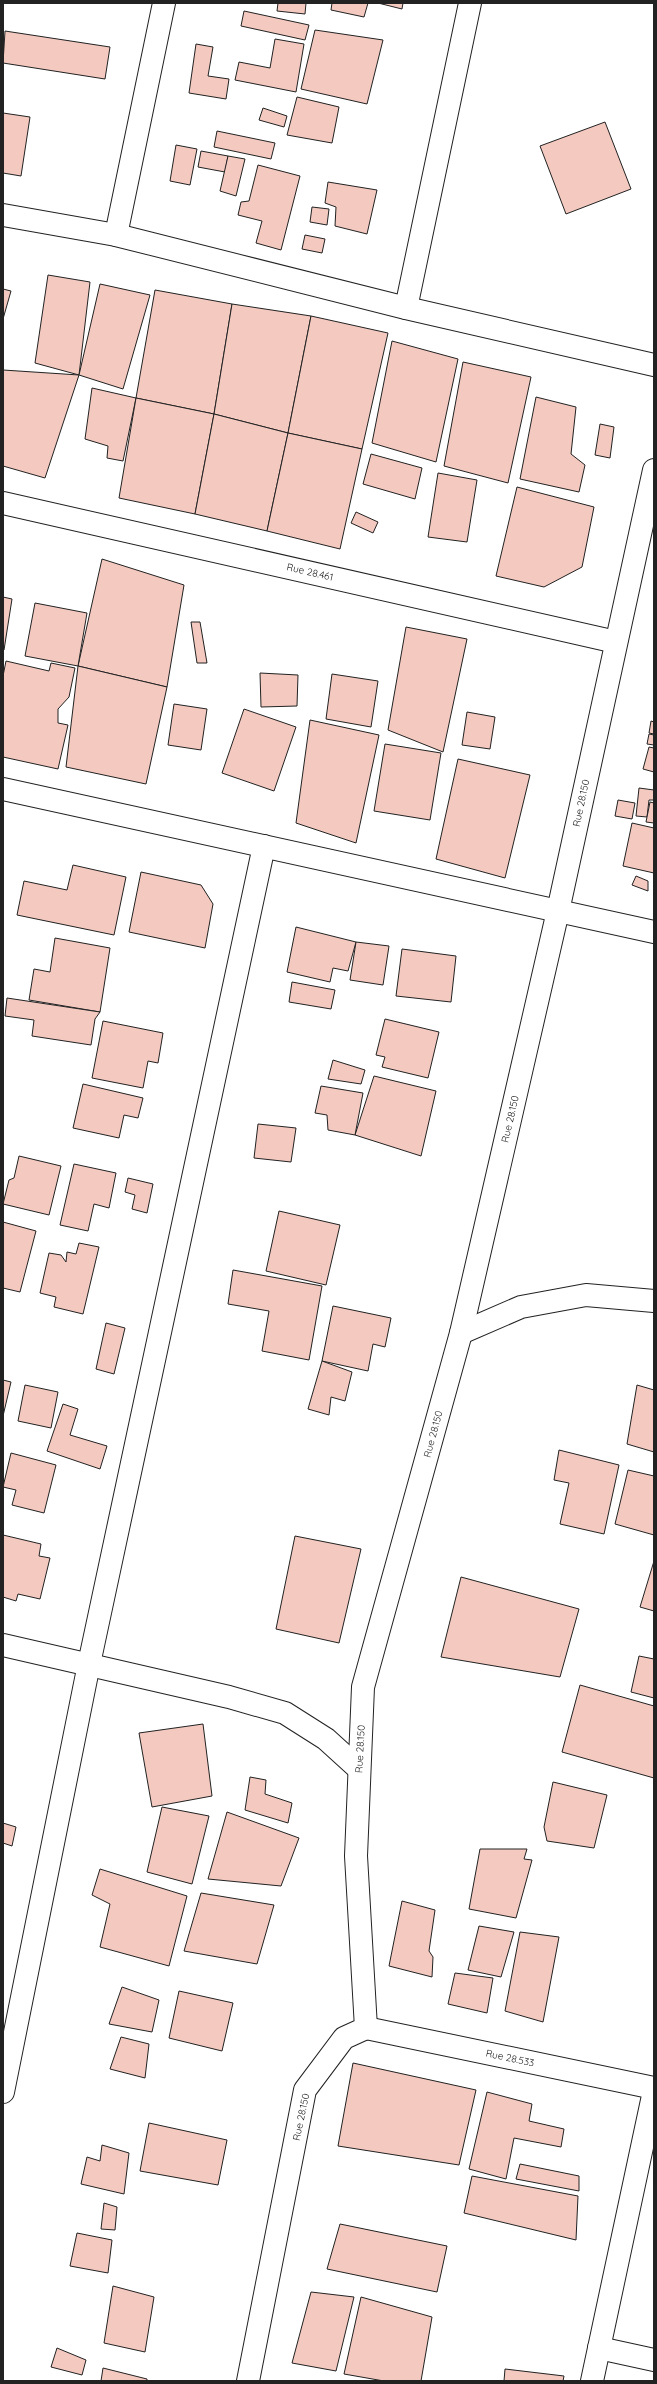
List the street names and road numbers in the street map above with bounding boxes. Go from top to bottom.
street label: Rue 28.461 [285,560,335,584]
street label: Rue 28.150 [570,778,592,828]
street label: Rue 28.150 [498,1094,522,1144]
street label: Rue 28.150 [420,1409,446,1459]
street label: Rue 28.150 [352,1725,368,1773]
street label: Rue 28.533 [485,2047,535,2069]
street label: Rue 28.150 [290,2092,312,2142]

